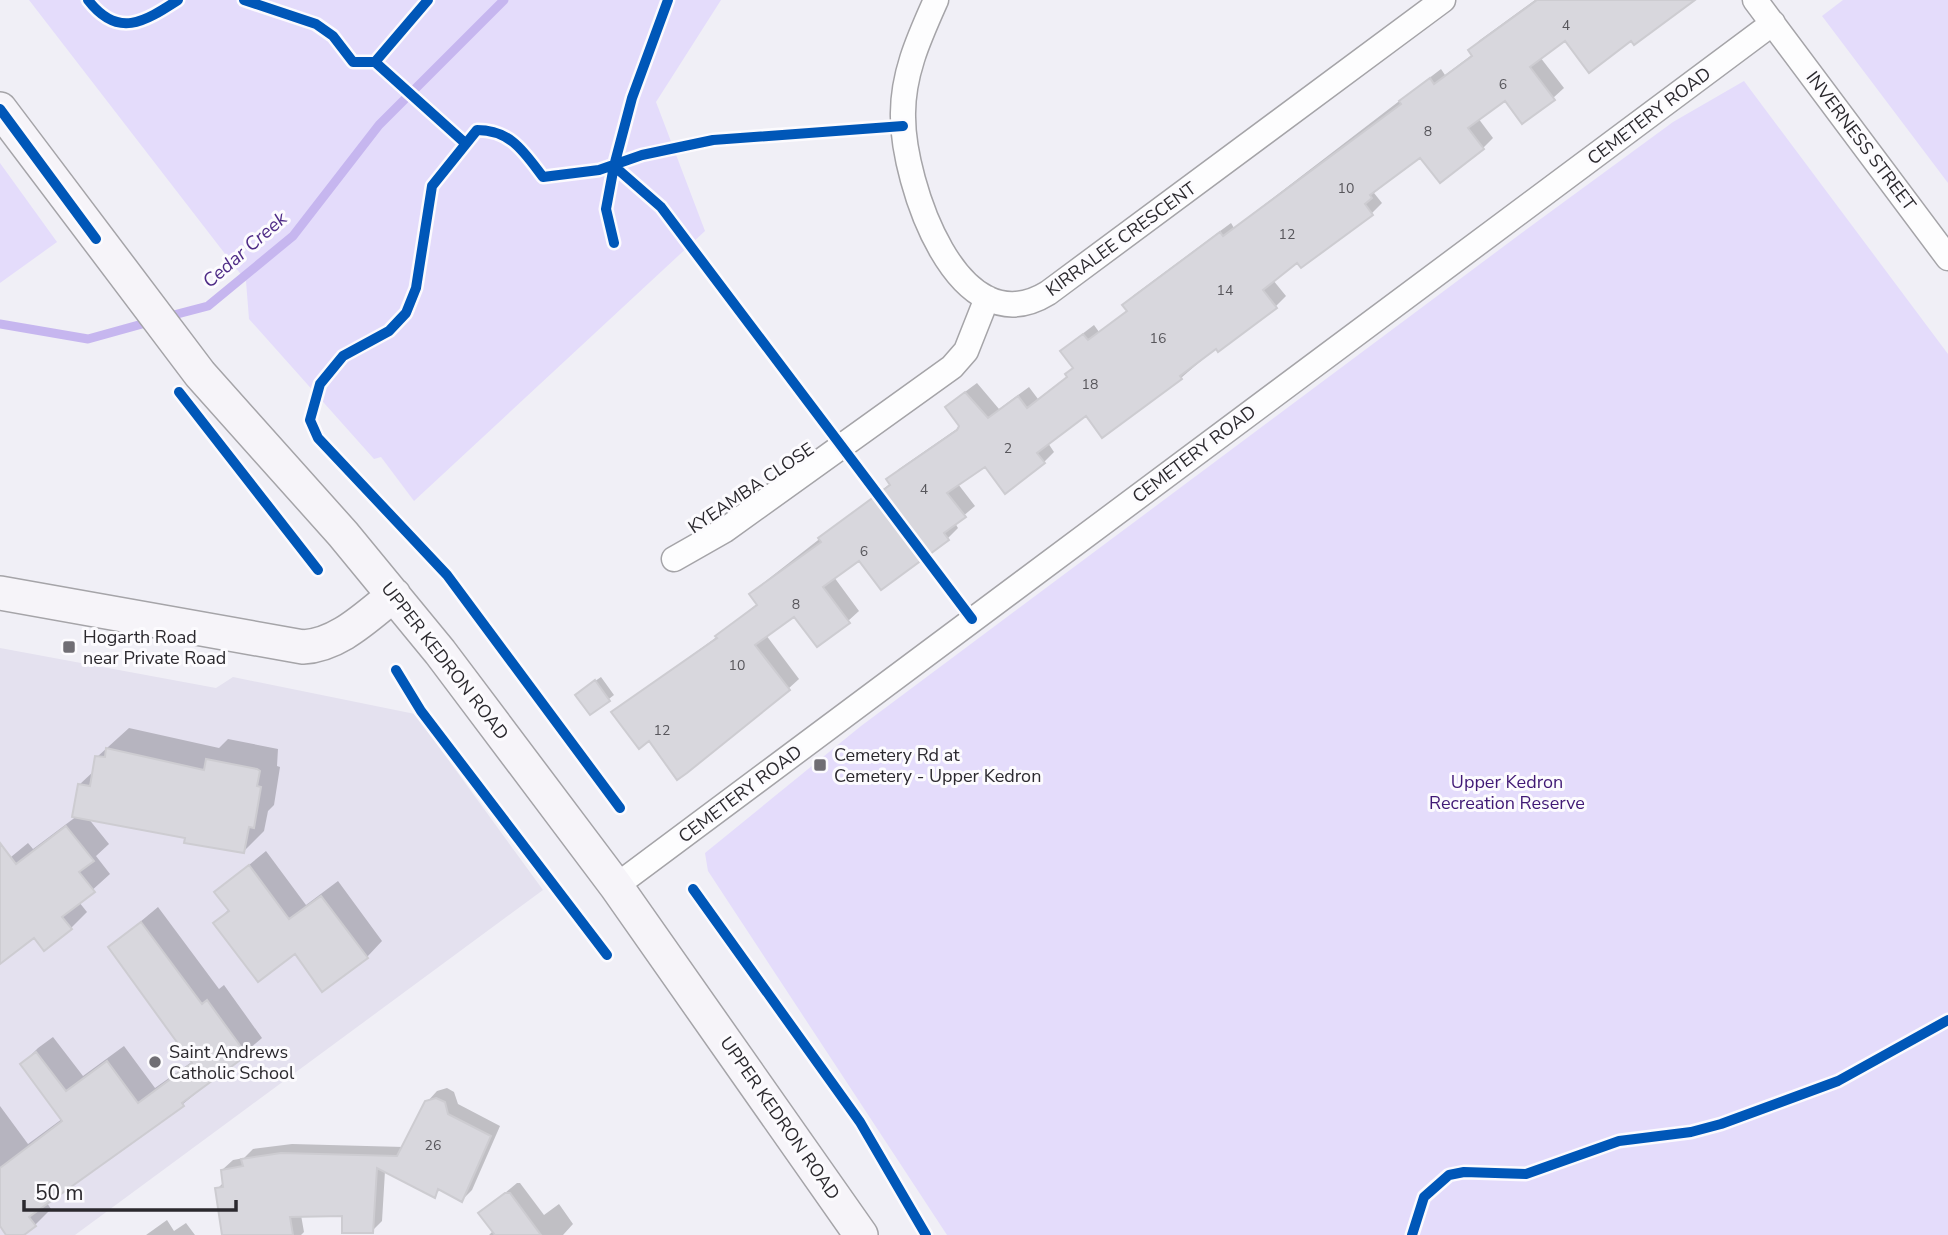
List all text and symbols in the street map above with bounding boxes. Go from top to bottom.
house number: 4 [1562,16,1570,35]
street label: CEMETERY ROAD [1582,62,1716,170]
street label: INVERNESS STREET [1801,66,1921,216]
house number: 6 [1499,75,1507,94]
house number: 8 [1424,122,1432,141]
street label: KIRRALEE CRESCENT [1041,176,1201,302]
house number: 10 [1338,179,1354,198]
water label: Cedar Creek [197,206,293,294]
house number: 12 [1279,225,1295,244]
house number: 14 [1217,281,1233,300]
house number: 16 [1150,329,1166,348]
house number: 18 [1082,375,1098,394]
street label: CEMETERY ROAD [1127,400,1261,508]
street label: KYEAMBA CLOSE [683,437,819,539]
house number: 2 [1004,439,1012,458]
house number: 4 [920,480,928,499]
house number: 6 [860,542,868,561]
street label: UPPER KEDRON ROAD [376,577,514,745]
house number: 8 [792,595,800,614]
place label: Hogarth Road near Private Road [83,625,226,670]
marker: Hogarth Road near Private Road [61,639,77,655]
house number: 10 [729,656,745,675]
house number: 12 [654,721,670,740]
street label: CEMETERY ROAD [673,740,807,848]
place label: Cemetery Rd at Cemetery - Upper Kedron [834,743,1041,788]
marker: Cemetery Rd at Cemetery - Upper Kedron [812,757,828,773]
park label: Upper Kedron Recreation Reserve [1429,770,1585,815]
street label: UPPER KEDRON ROAD [715,1032,845,1204]
place label: Saint Andrews Catholic School [169,1040,295,1085]
marker: Saint Andrews Catholic School [147,1054,163,1070]
house number: 26 [425,1136,441,1155]
scale bar [24,1168,236,1212]
text: 50 m [35,1179,84,1207]

